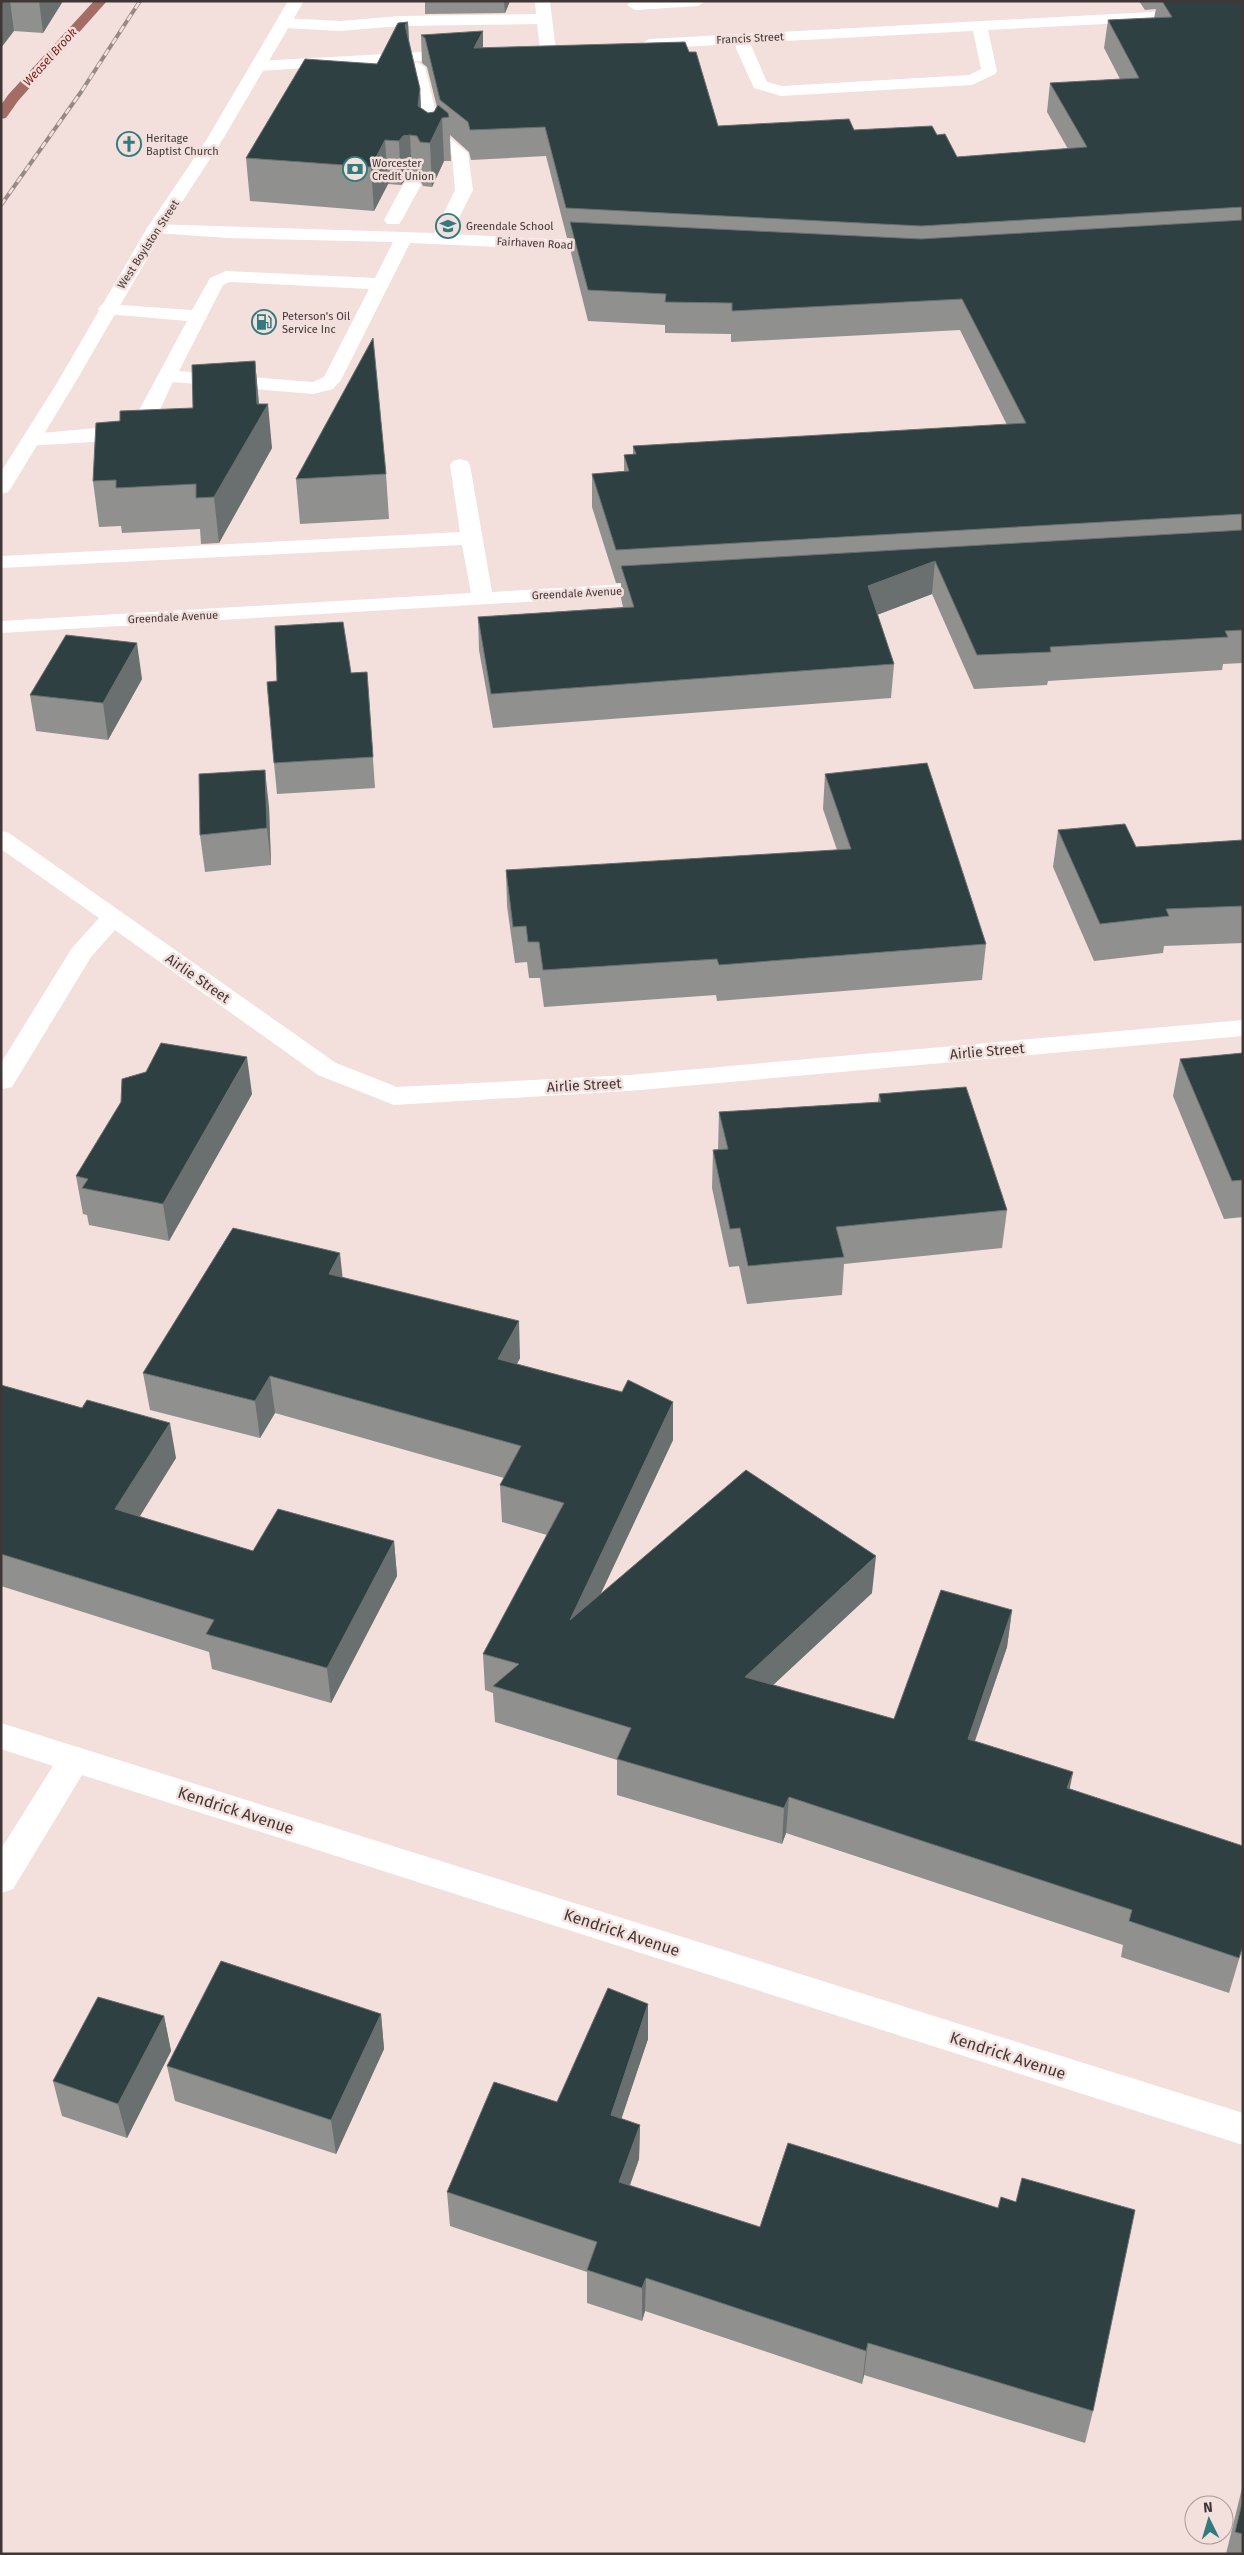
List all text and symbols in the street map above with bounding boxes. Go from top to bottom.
water label: Weasel Brook [20,25,80,89]
street label: Francis Street [716,30,784,47]
church icon: Heritage Baptist Church [116,131,142,157]
place label: Heritage Baptist Church [146,132,219,158]
bank icon: Worcester Credit Union [342,156,368,182]
place label: Worcester Credit Union [372,157,434,183]
street label: West Boylston Street [115,197,182,291]
school or university icon: Greendale School [435,213,461,239]
place label: Greendale School [466,220,554,233]
street label: Fairhaven Road [496,235,573,252]
fuel station icon: Peterson's Oil Service Inc [251,309,277,335]
place label: Peterson's Oil Service Inc [282,310,350,336]
street label: Greendale Avenue [532,585,622,602]
street label: Greendale Avenue [128,609,218,626]
street label: Airlie Street [162,950,234,1007]
street label: Airlie Street [949,1040,1026,1063]
street label: Airlie Street [546,1075,623,1096]
street label: Kendrick Avenue [175,1783,296,1838]
street label: Kendrick Avenue [561,1905,682,1960]
street label: Kendrick Avenue [947,2028,1068,2083]
north arrow [1184,2495,1234,2545]
text: N [1203,2499,1213,2516]

